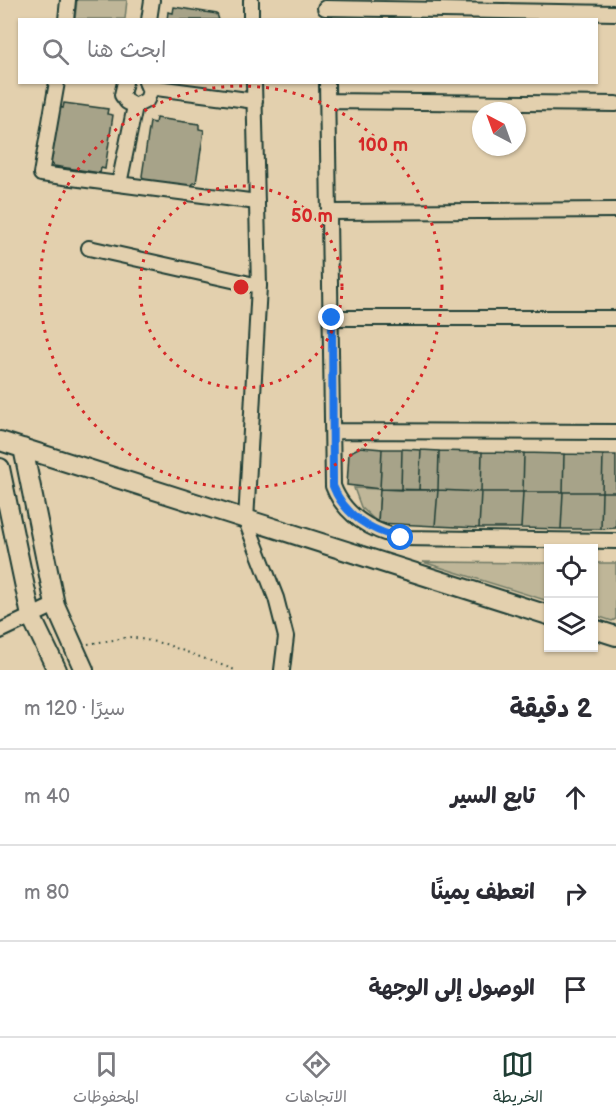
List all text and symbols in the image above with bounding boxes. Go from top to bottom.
search box [18,18,598,84]
icon: search [39,35,72,68]
text: ابحث هنا [87,37,167,64]
north arrow [472,102,526,156]
text: 100 m [358,135,408,156]
text: 50 m [291,206,333,227]
centre of rings [231,277,251,297]
route end [318,304,344,330]
route start [387,524,413,550]
map controls [544,544,598,652]
button: locate [544,544,598,598]
button: layers [544,598,598,652]
text: 2 دقيقة [509,694,592,725]
text: سيرًا · 120 m [24,697,125,721]
icon: ahead [559,781,592,814]
text: تابع السير [451,783,535,810]
text: 40 m [24,785,70,809]
icon: right [559,877,592,910]
text: انعطف يمينًا [431,879,535,906]
text: 80 m [24,881,69,905]
icon: arrive [559,973,592,1006]
text: الوصول إلى الوجهة [368,975,535,1002]
tab: المحفوظات [73,1048,139,1111]
tab: الاتجاهات [285,1048,347,1111]
tab: الخريطة [493,1048,543,1111]

